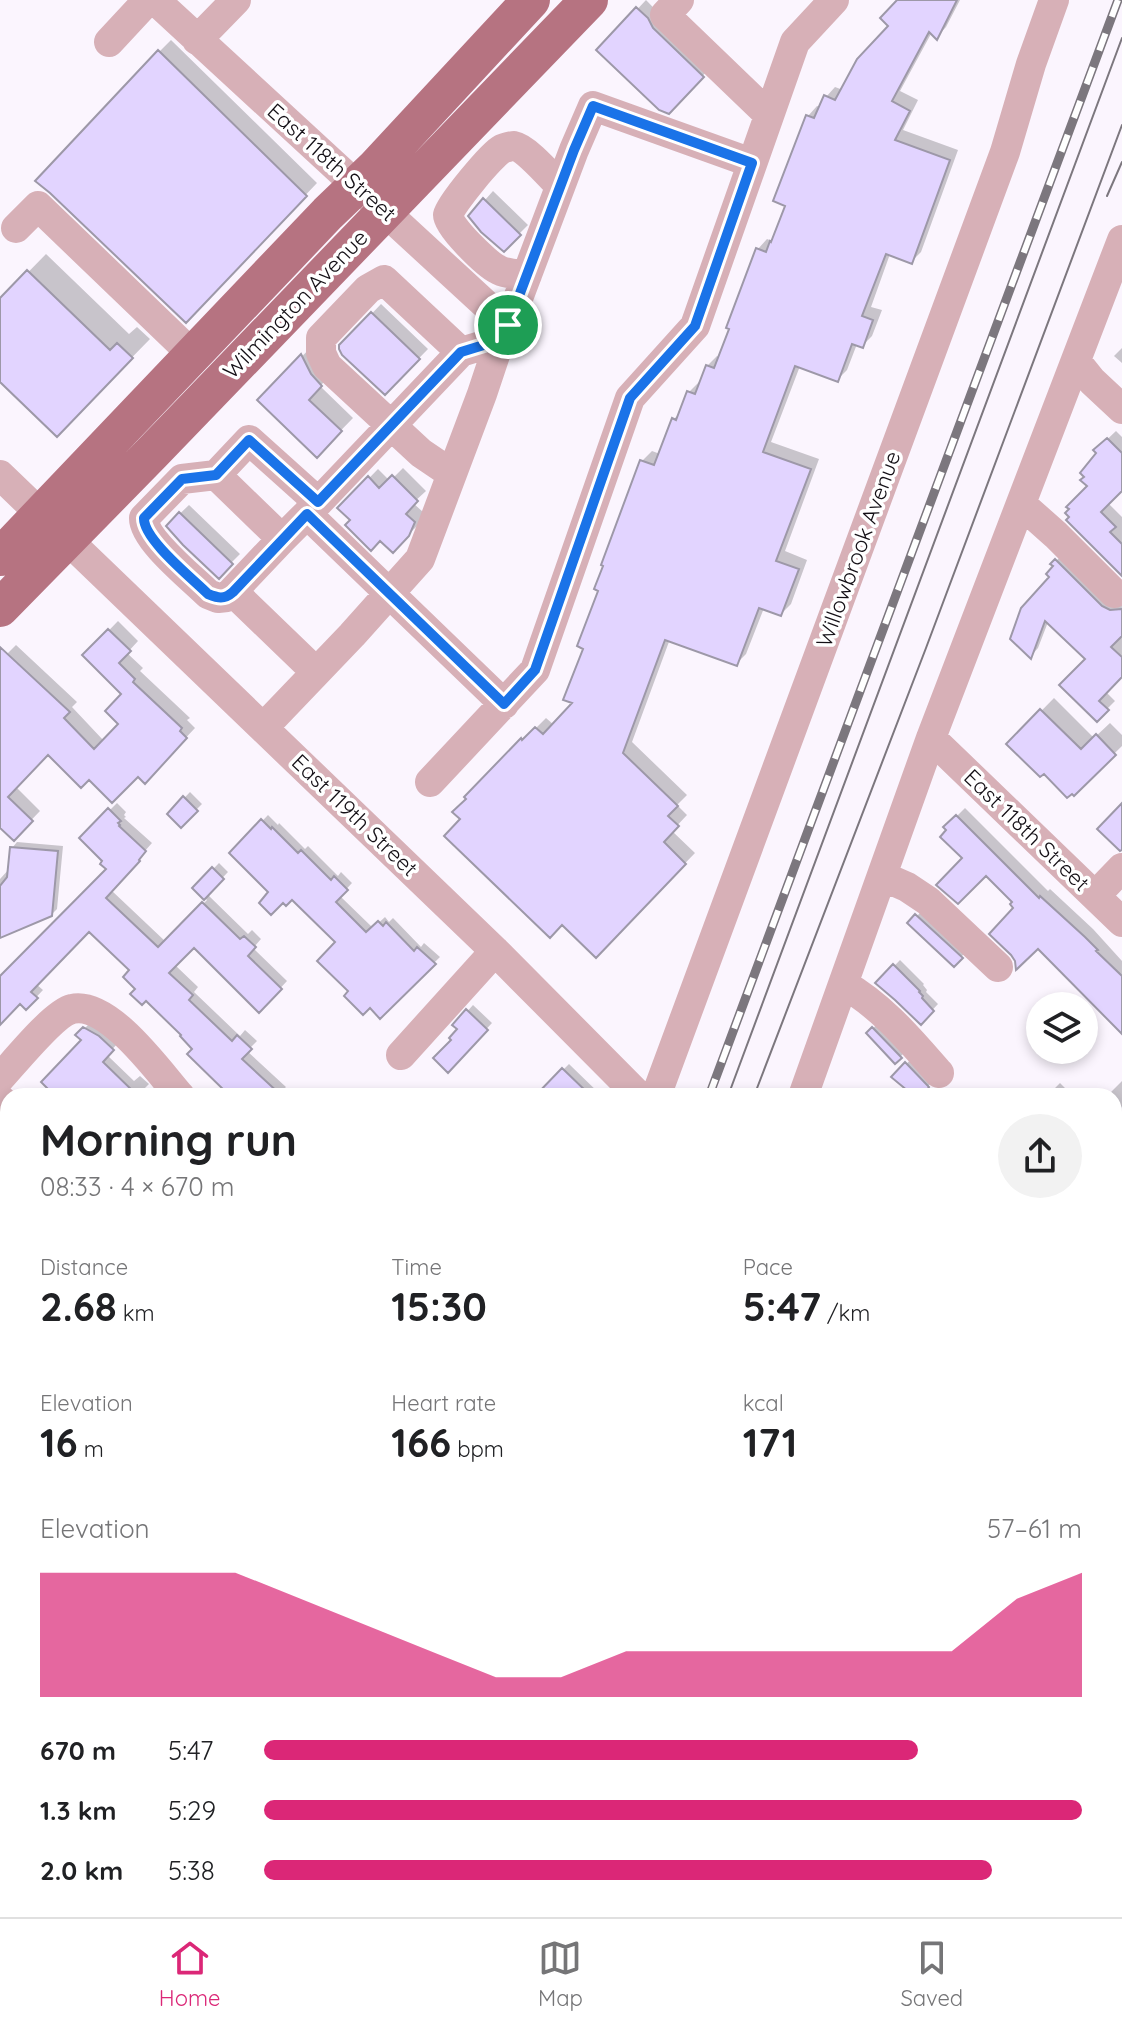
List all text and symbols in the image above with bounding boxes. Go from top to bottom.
street label: East 118th Street [262,97,402,227]
street label: Wilmington Avenue [217,223,373,385]
pin [474,291,542,359]
icon: arrive [486,303,530,347]
street label: Willowbrook Avenue [810,447,906,651]
street label: East 119th Street [286,748,424,882]
street label: East 118th Street [958,763,1096,897]
map controls [1026,992,1098,1064]
button: layers [1026,992,1098,1064]
text: Morning run [40,1112,297,1167]
button: share [998,1114,1082,1198]
text: 08:33 · 4 × 670 m [40,1170,234,1203]
text: Distance [40,1253,128,1281]
text: Time [391,1253,442,1281]
text: Pace [743,1253,793,1281]
text: 2.68 [40,1281,117,1331]
text: 15:30 [391,1281,487,1331]
text: 5:47 [743,1281,821,1331]
text: km [117,1299,155,1327]
text: /km [821,1299,870,1327]
text: Elevation [40,1389,133,1417]
text: Heart rate [391,1389,496,1417]
text: kcal [743,1389,784,1417]
text: 16 [40,1417,78,1467]
text: 166 [391,1417,451,1467]
text: 171 [743,1417,797,1467]
text: m [78,1435,104,1463]
text: bpm [451,1435,504,1463]
text: Elevation [40,1512,150,1545]
text: 57–61 m [987,1512,1082,1545]
text: 670 m [40,1734,116,1767]
text: 5:47 [168,1734,213,1767]
text: 1.3 km [40,1794,117,1827]
text: 5:29 [168,1794,216,1827]
text: 2.0 km [40,1854,123,1887]
text: 5:38 [168,1854,215,1887]
tab: Home [159,1936,220,2012]
tab: Map [538,1936,583,2012]
tab: Saved [900,1936,963,2012]

